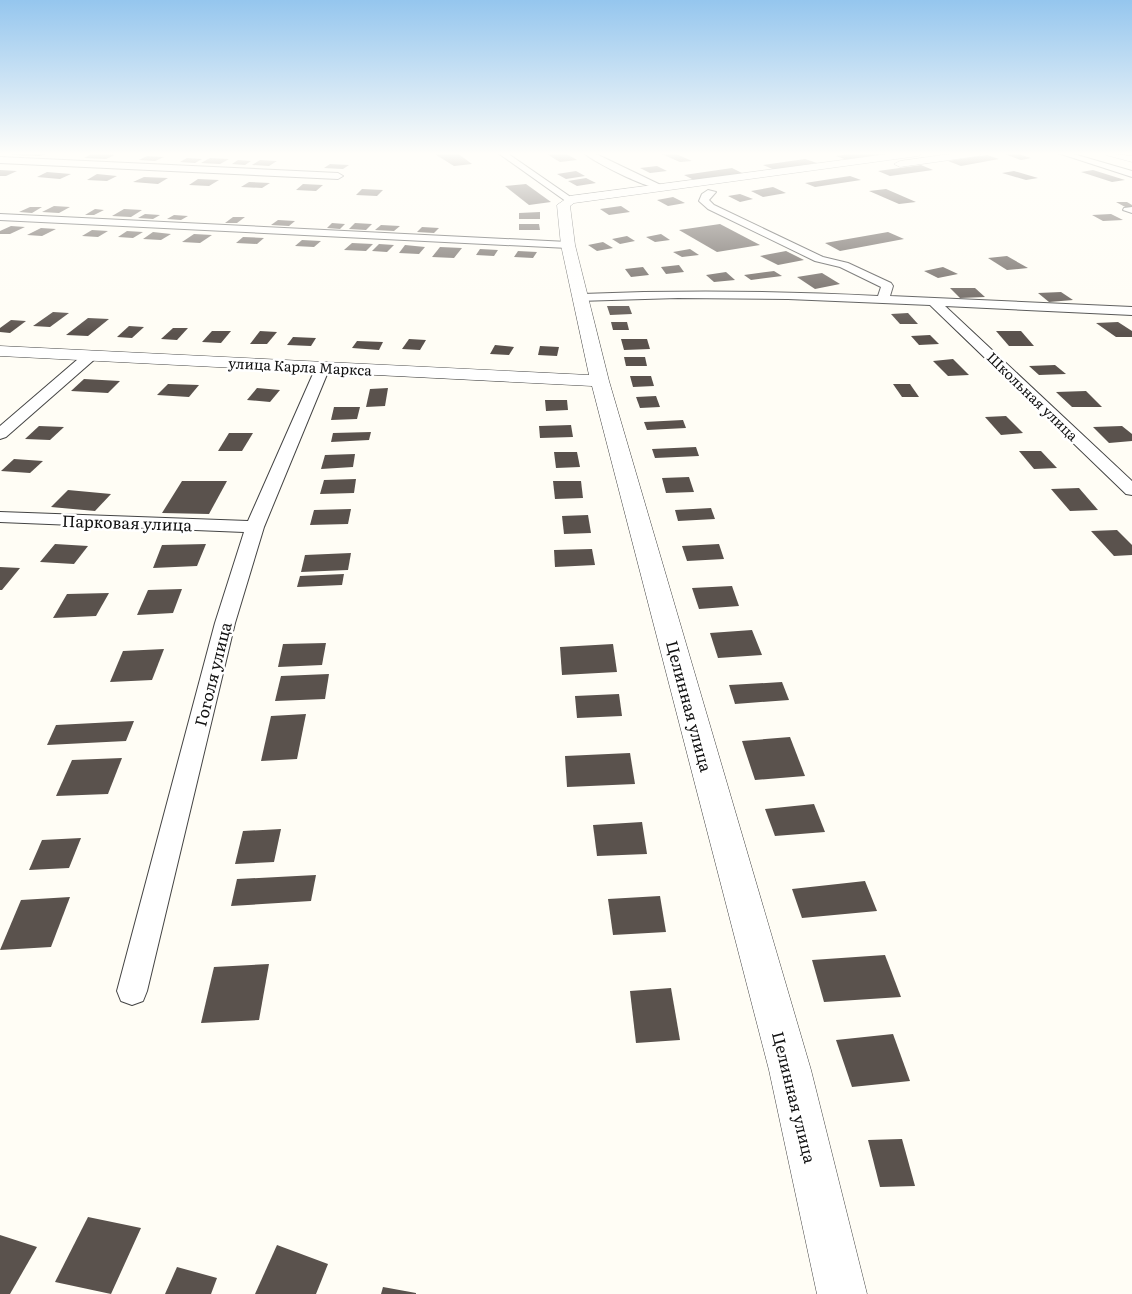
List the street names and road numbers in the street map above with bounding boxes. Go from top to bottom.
street label: Школьная улица [983,347,1083,445]
street label: улица Карла Маркса [228,352,373,380]
street label: Парковая улица [62,508,193,536]
street label: Гоголя улица [187,619,237,729]
street label: Целинная улица [661,638,719,775]
street label: Целинная улица [767,1029,823,1166]

